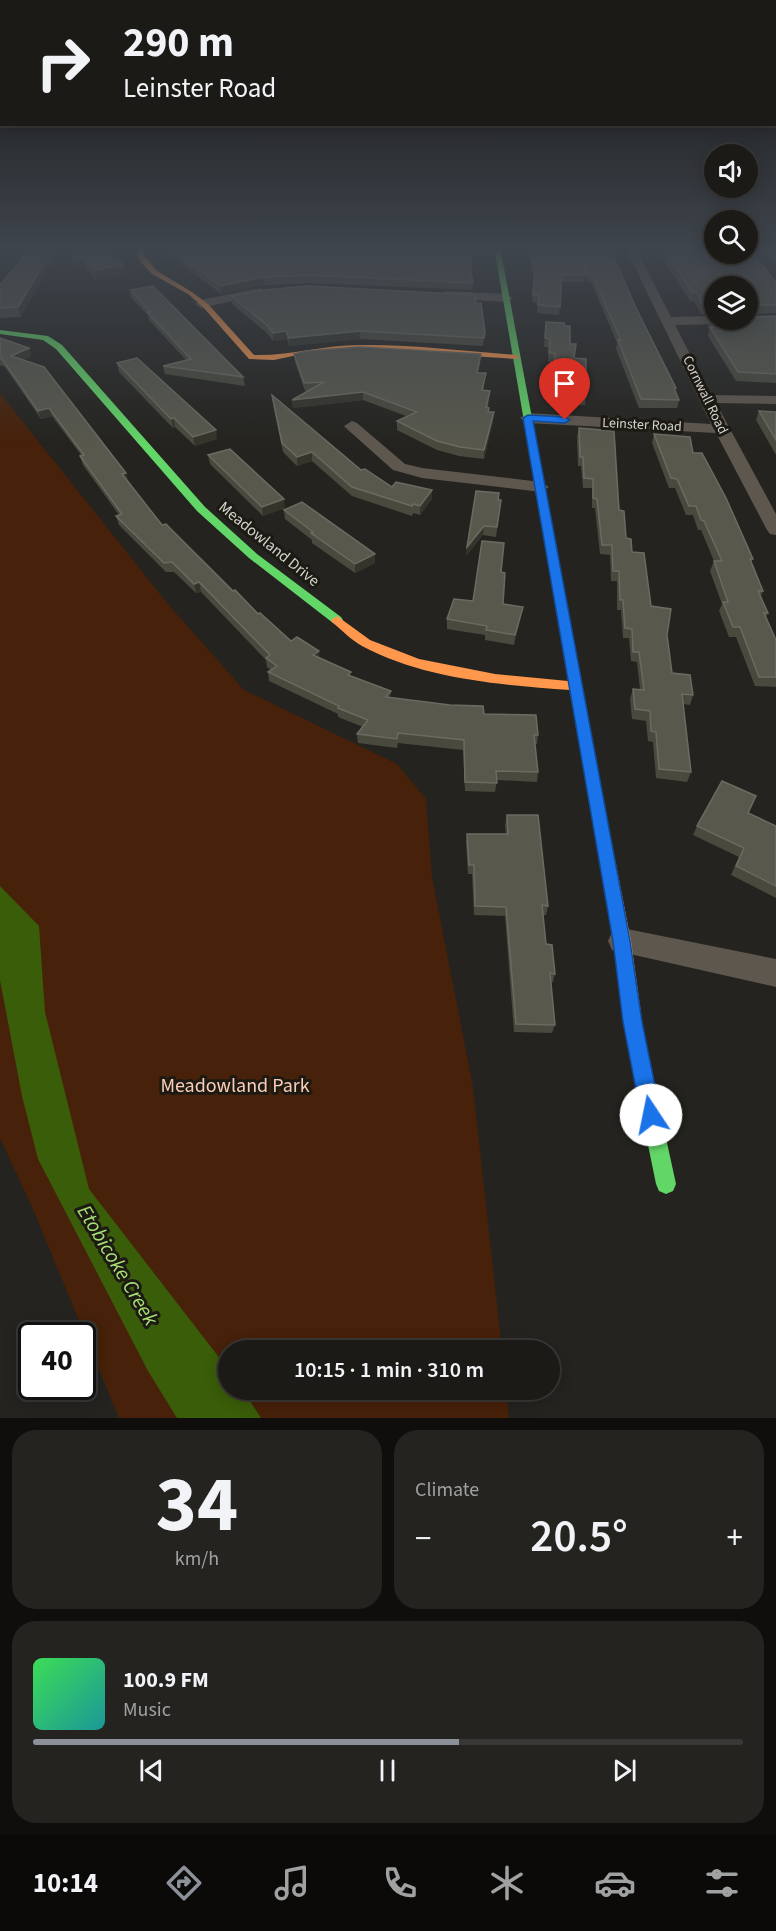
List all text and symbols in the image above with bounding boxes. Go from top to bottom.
text: 290 m [123,13,234,73]
icon: right [24,24,102,102]
text: Leinster Road [123,69,276,108]
map controls [704,144,758,330]
button: sound [704,144,758,198]
button: search [704,210,758,264]
button: layers [704,276,758,330]
street label: Cornwall Road [677,352,733,438]
pin [539,358,590,420]
icon: arrive [548,367,581,400]
street label: Leinster Road [602,413,682,437]
street label: Meadowland Drive [214,496,324,592]
park label: Meadowland Park [160,1072,310,1100]
position arrow [619,1083,683,1147]
water label: Etobicoke Creek [70,1199,166,1332]
speed limit sign: 40 [18,1322,96,1400]
text: 10:15 · 1 min · 310 m [294,1354,484,1386]
text: 34 [156,1450,238,1561]
text: Climate [415,1476,479,1504]
text: 20.5° [530,1505,628,1569]
text: − [415,1515,431,1562]
text: + [727,1515,743,1562]
text: km/h [175,1545,219,1573]
text: 100.9 FM [123,1664,209,1696]
text: Music [123,1696,171,1724]
icon: previous [135,1754,168,1787]
icon: pause [371,1754,404,1787]
icon: next [608,1754,641,1787]
icon: directions [163,1862,205,1904]
icon: music [271,1862,313,1904]
icon: phone [379,1862,421,1904]
icon: climate [486,1862,528,1904]
icon: car [594,1862,636,1904]
icon: filters [701,1862,743,1904]
text: 10:14 [33,1864,98,1903]

